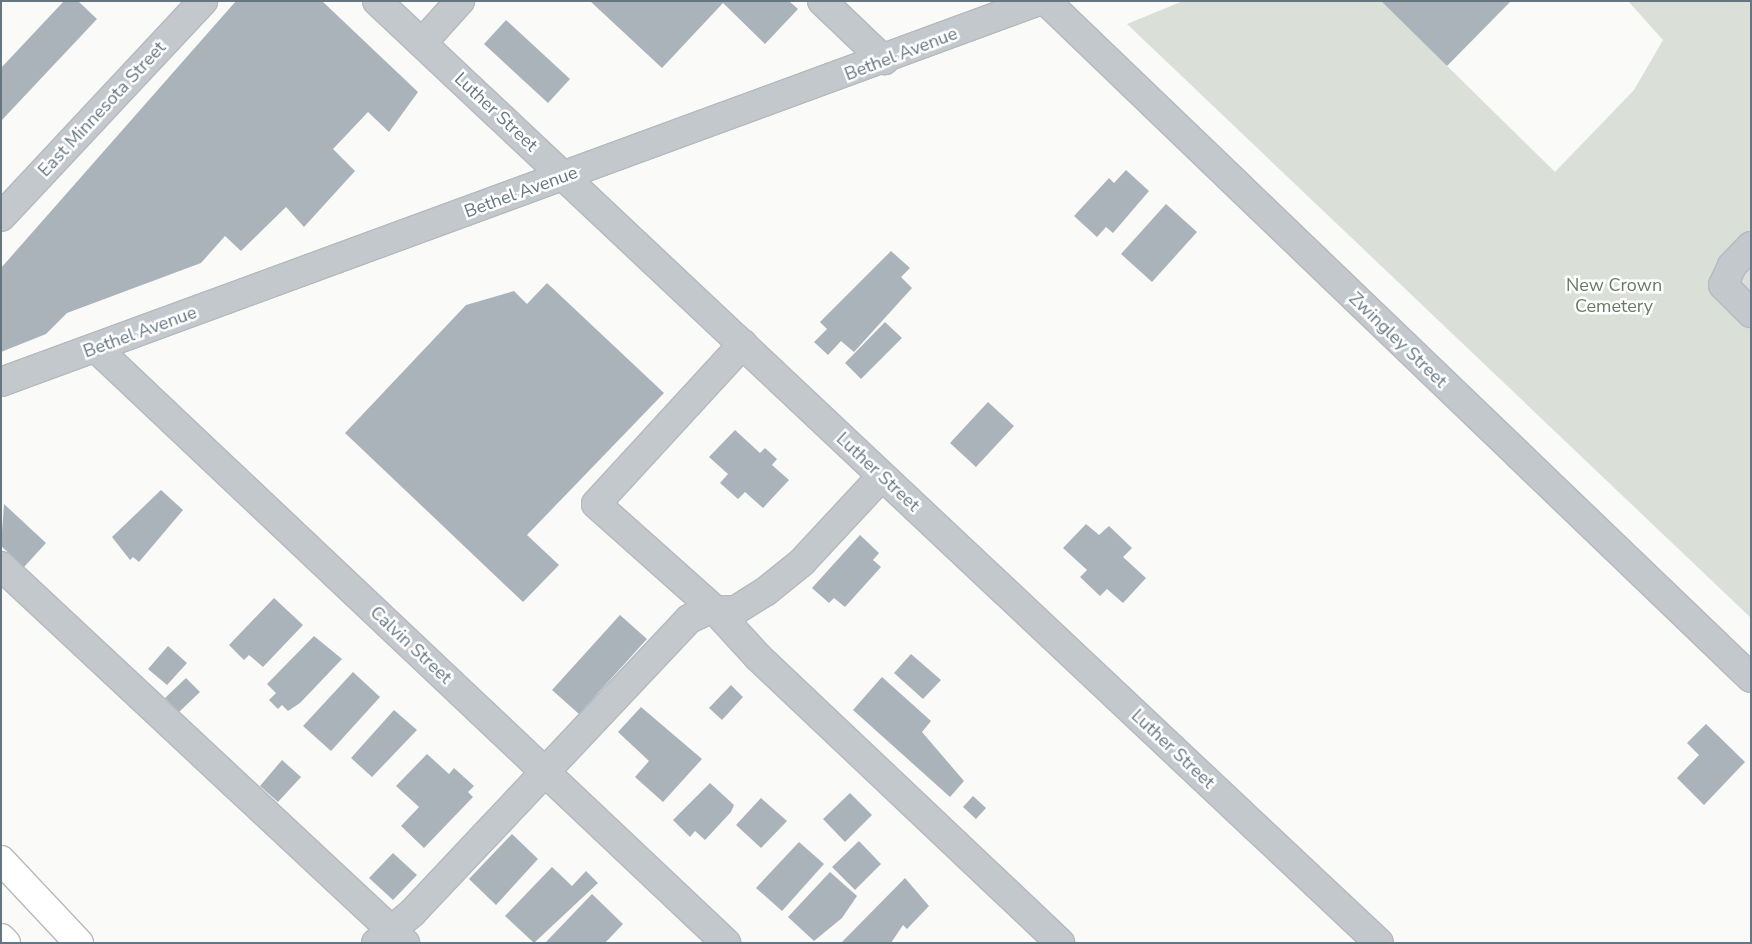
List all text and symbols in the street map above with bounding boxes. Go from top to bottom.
street label: Bethel Avenue [842,23,960,85]
street label: East Minnesota Street [34,37,170,181]
street label: Luther Street [450,68,542,156]
street label: Bethel Avenue [461,161,581,223]
park label: New Crown Cemetery [1566,275,1662,318]
street label: Zwingley Street [1345,288,1451,392]
street label: Bethel Avenue [80,301,200,363]
street label: Luther Street [832,428,924,516]
street label: Calvin Street [366,602,456,688]
street label: Luther Street [1127,705,1219,793]

